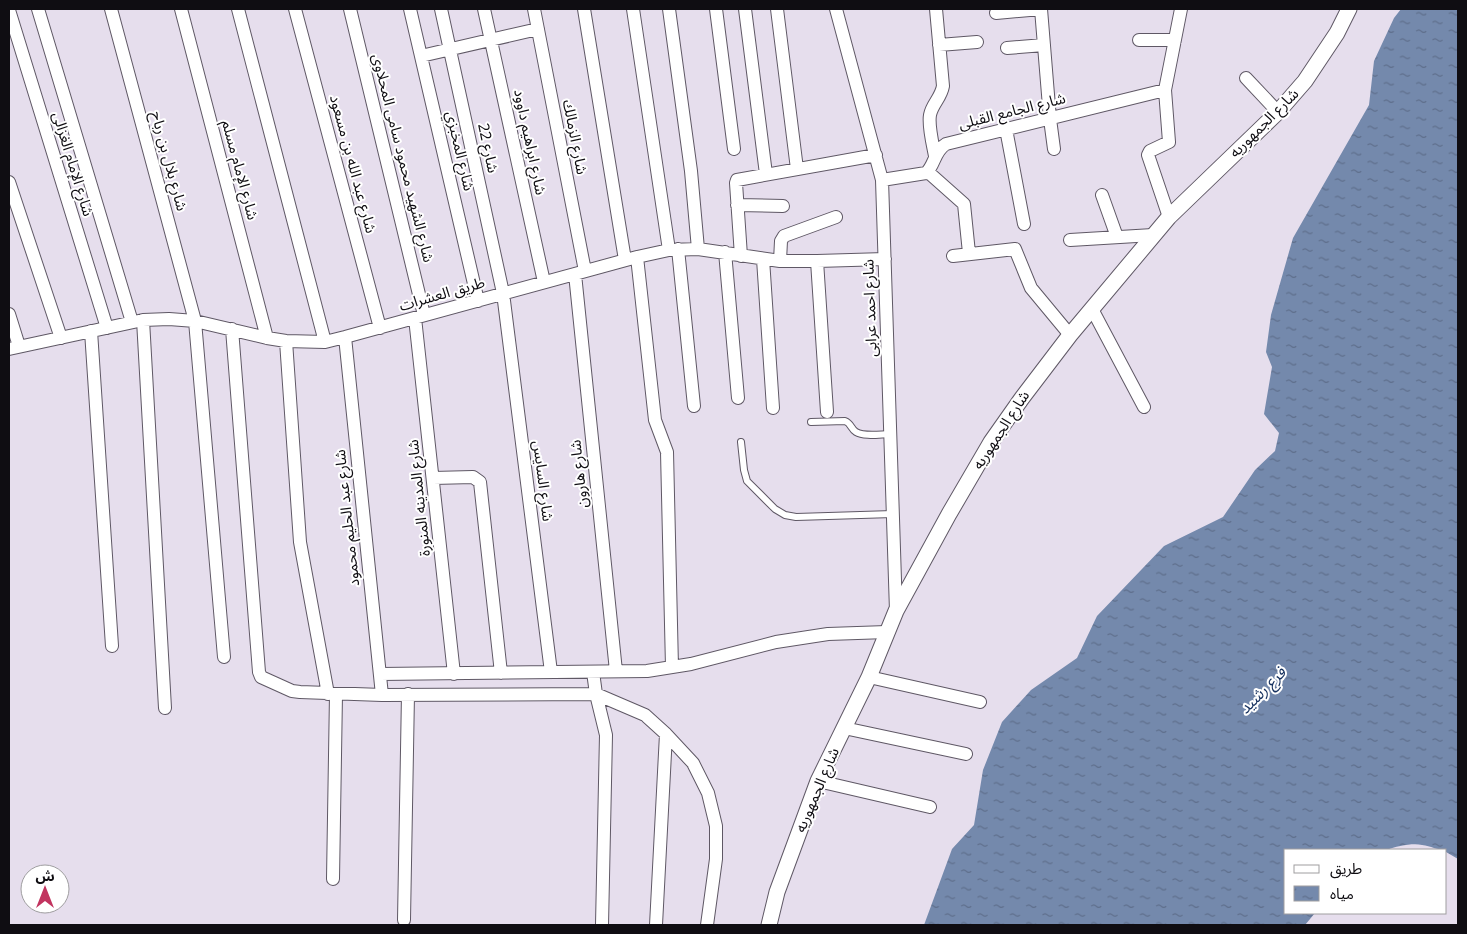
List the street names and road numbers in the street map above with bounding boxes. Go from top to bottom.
street label: شارع الشهيد محمود سامى المحلاوى [365,51,440,265]
street label: شارع الجمهوريه [1224,83,1305,163]
street label: شارع ابراهيم داوود [507,87,552,197]
street label: شارع الجامع القبلى [956,87,1068,136]
street label: شارع عبد الله بن مسعود [323,92,382,236]
street label: شارع الزمالك [556,98,593,177]
street label: شارع الإمام الغزالى [46,109,99,219]
street label: شارع بلال بن رباح [144,109,193,214]
street label: شارع المخبزي [439,109,480,194]
street label: شارع الإمام مسلم [215,118,264,223]
street label: شارع 22 [471,121,504,175]
street label: شارع احمد عرابى [857,258,884,357]
street label: طريق العشرات [397,271,487,316]
street label: شارع الجمهوريه [967,386,1036,474]
street label: شارع المدينه المنورة [402,438,437,558]
street label: شارع هارون [564,438,595,509]
street label: شارع السايس [526,439,559,523]
street label: شارع عبد الحليم محمود [329,448,366,588]
street label: شارع الجمهوريه [789,744,846,836]

